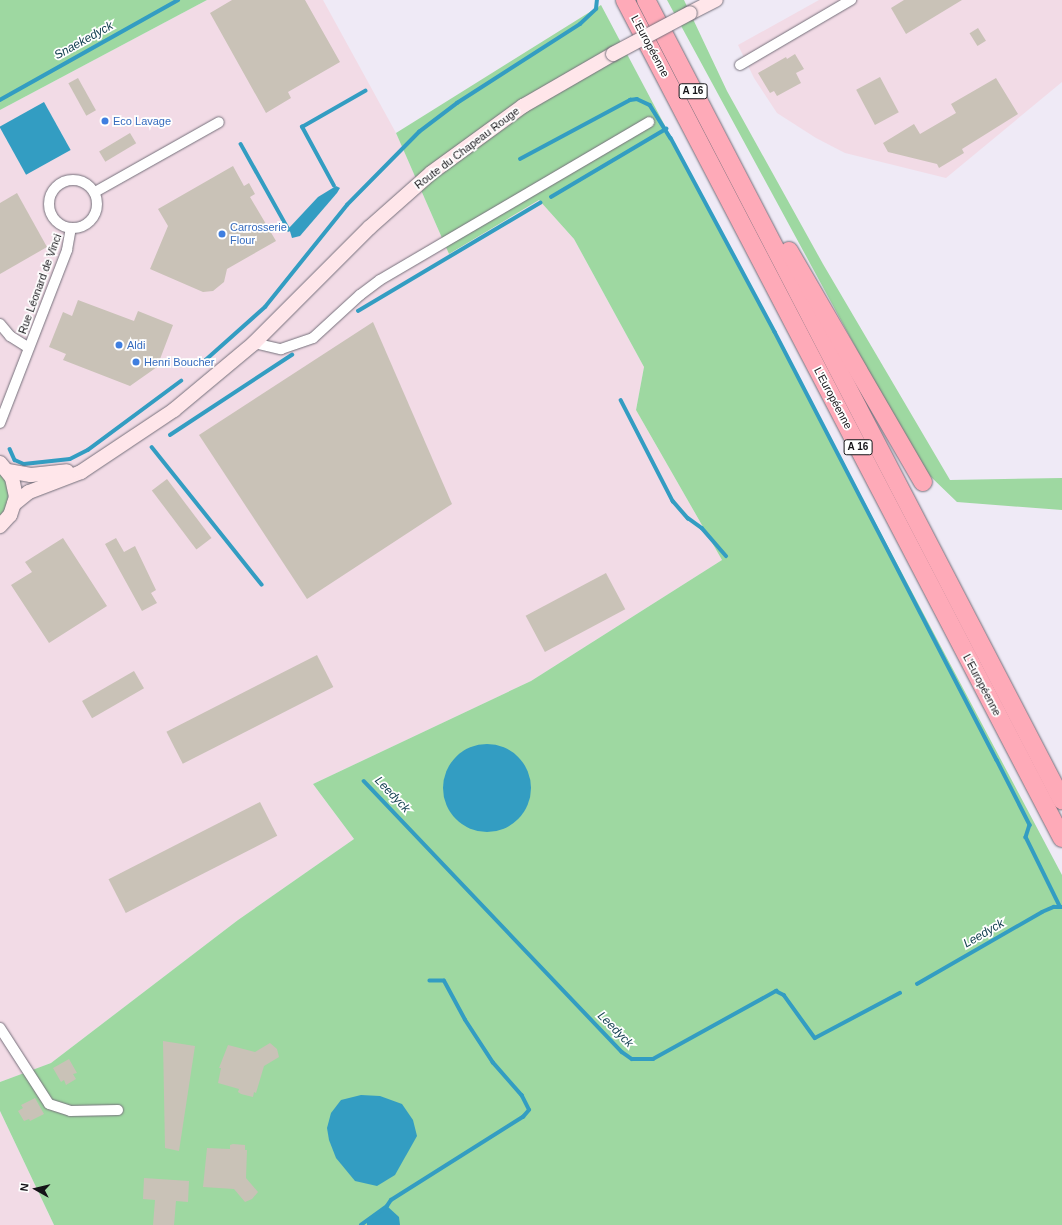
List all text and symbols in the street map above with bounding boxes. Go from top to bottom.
street label: L'Européenne [628,13,672,79]
water label: Snaekedyck [52,19,116,63]
road number: A 16 [678,83,708,99]
street label: Route du Chapeau Rouge [412,104,522,192]
place label: Eco Lavage [113,114,171,128]
marker: Eco Lavage [100,116,110,126]
place label: Carrosserie Flour [230,221,287,247]
marker: Carrosserie Flour [217,229,227,239]
street label: Rue Léonard de Vinci [16,232,64,336]
place label: Aldi [127,338,145,352]
marker: Aldi [114,340,124,350]
place label: Henri Boucher [144,355,214,369]
marker: Henri Boucher [131,357,141,367]
street label: L'Européenne [811,365,855,431]
road number: A 16 [843,439,873,455]
street label: L'Européenne [960,652,1004,718]
water label: Leedyck [371,774,413,816]
water label: Leedyck [961,917,1007,951]
water label: Leedyck [594,1009,636,1051]
north arrow [16,1169,56,1209]
text: N [18,1183,31,1192]

